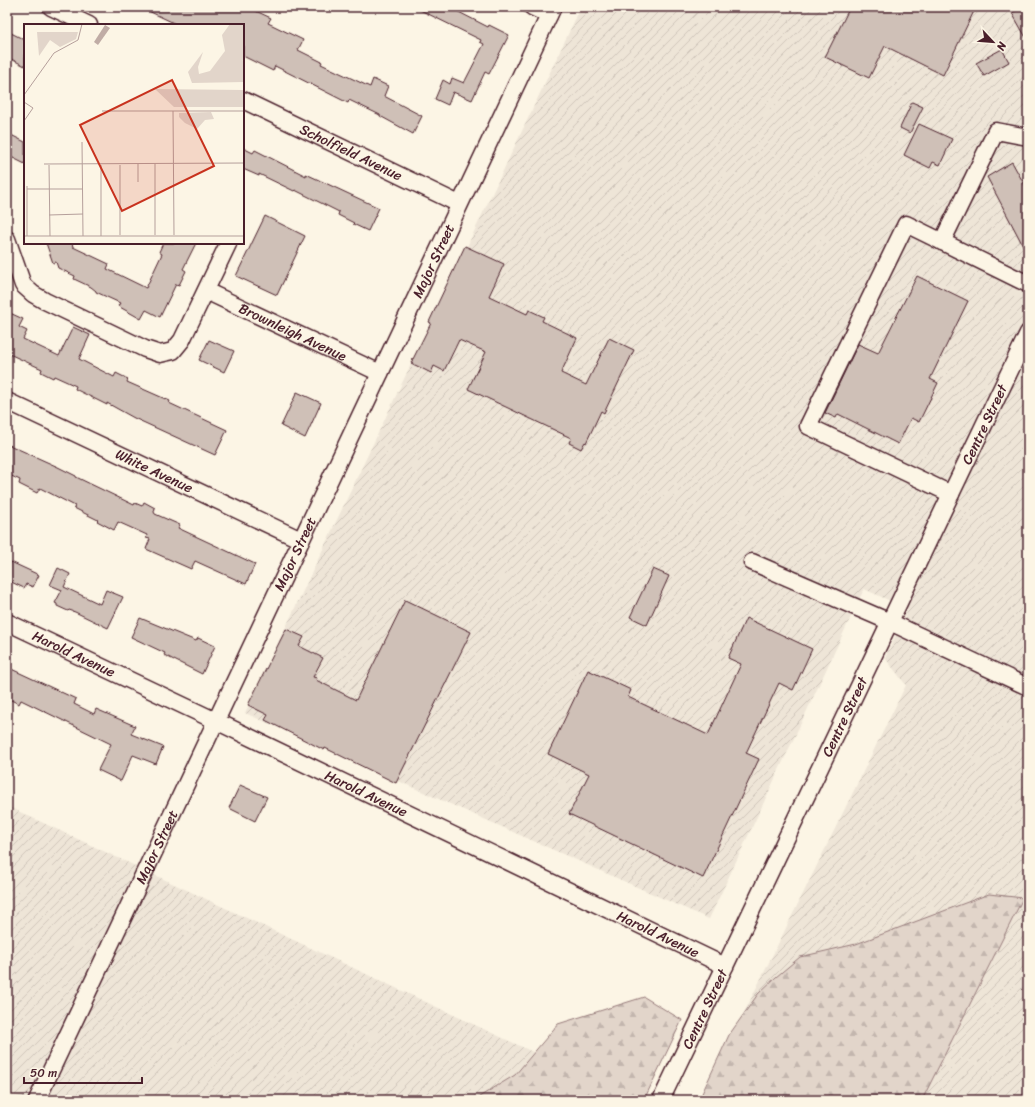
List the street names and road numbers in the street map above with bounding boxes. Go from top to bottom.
street label: Scholfield Avenue [295,117,407,188]
street label: Major Street [405,219,462,302]
street label: Brownleigh Avenue [235,296,351,368]
street label: Centre Street [954,379,1015,469]
street label: White Avenue [111,441,198,500]
street label: Major Street [267,512,323,595]
street label: Harold Avenue [28,623,120,684]
street label: Centre Street [814,671,875,761]
street label: Harold Avenue [320,763,412,824]
street label: Major Street [128,805,185,888]
street label: Harold Avenue [612,903,704,965]
street label: Centre Street [675,963,735,1053]

